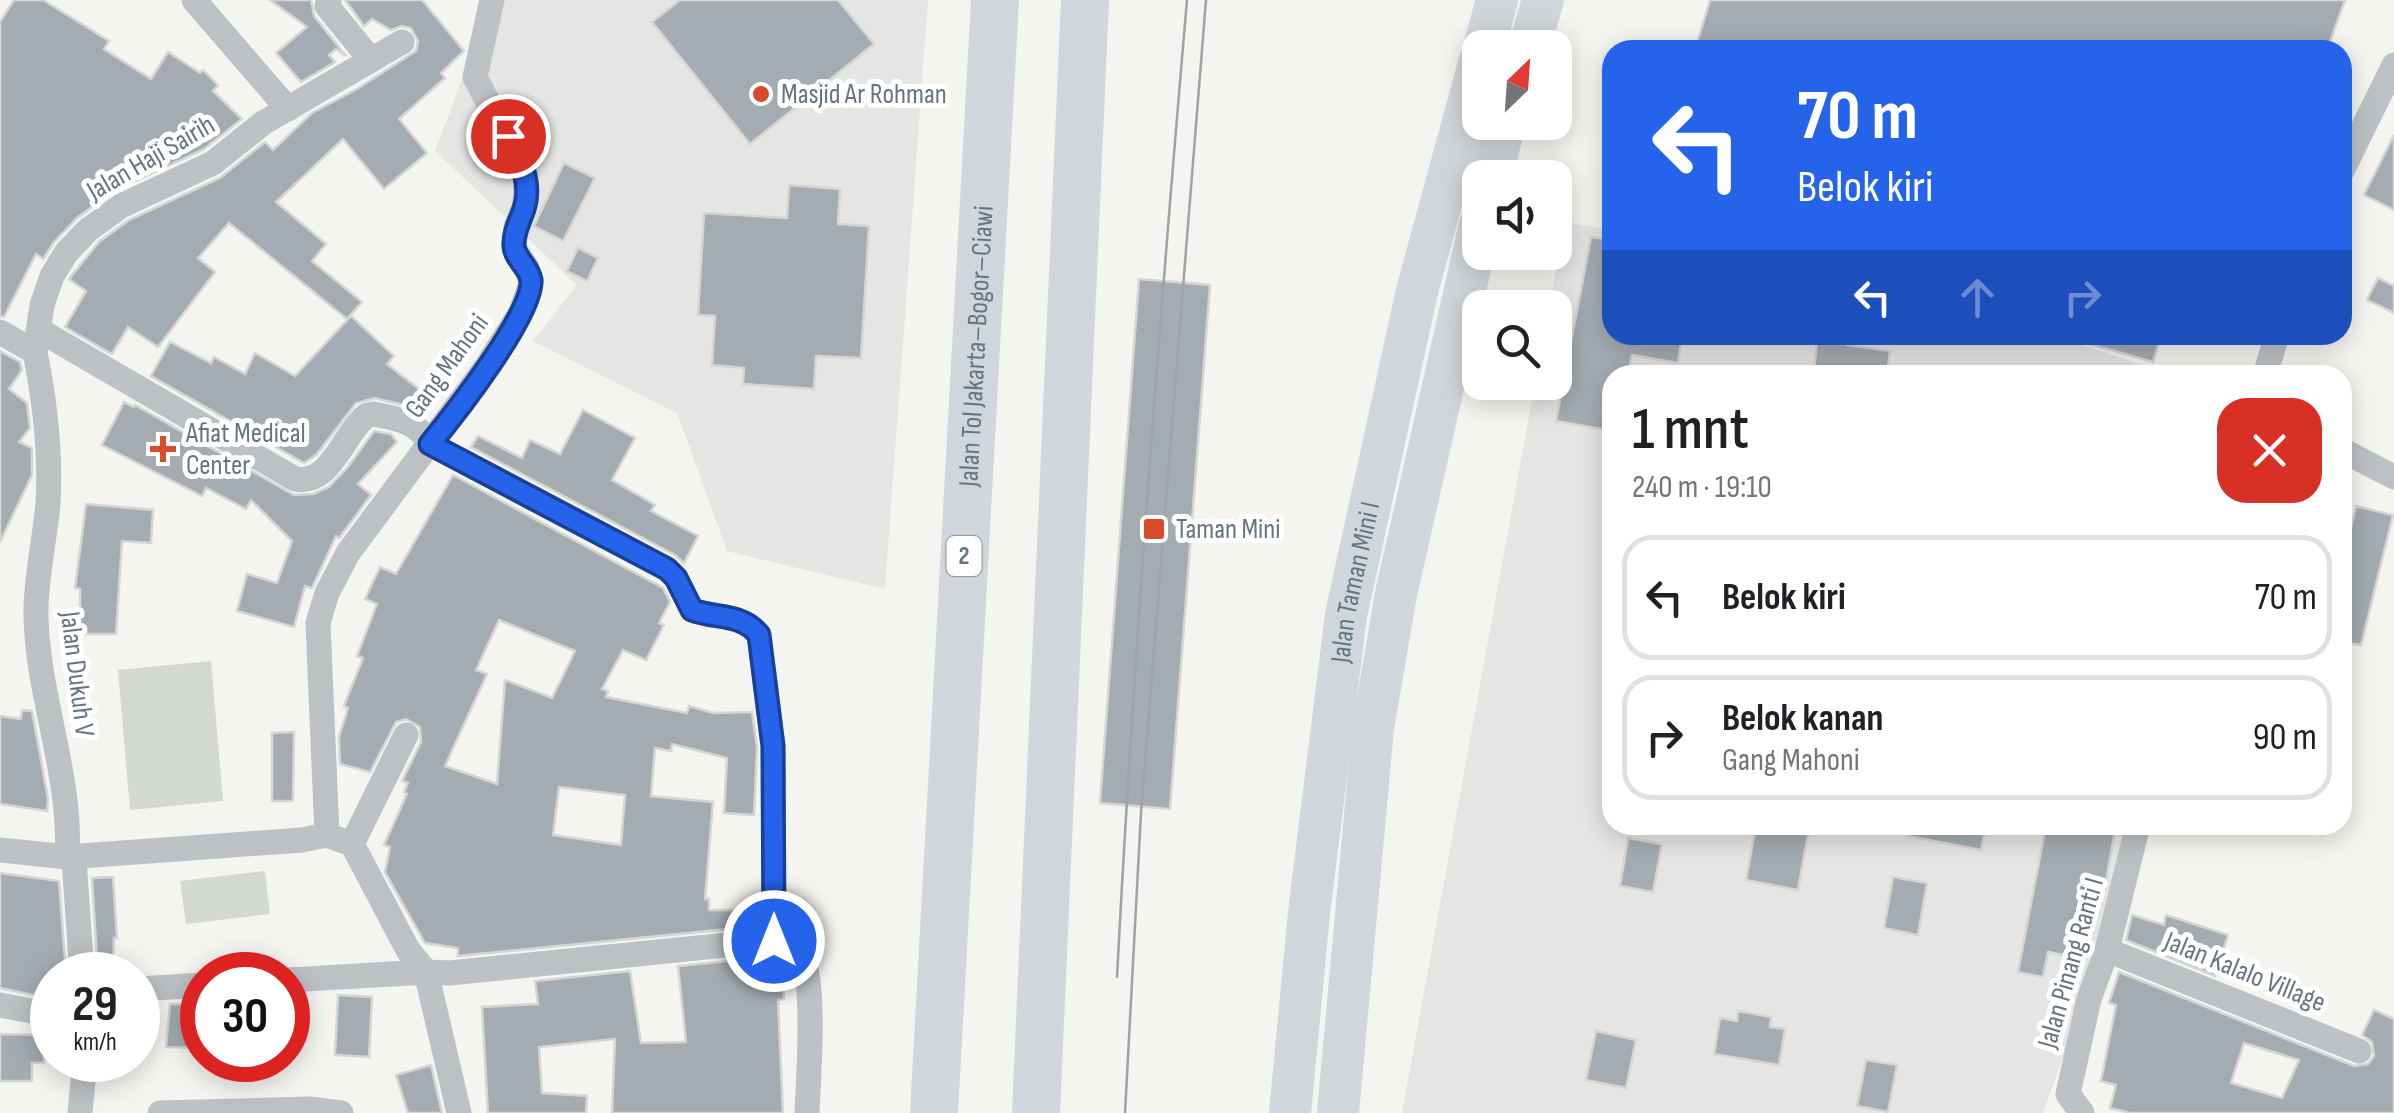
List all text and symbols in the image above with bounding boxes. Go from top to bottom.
north arrow [1462,30,1572,140]
map controls [1462,30,1572,400]
text: 70 m [1797,75,1918,159]
place label: Masjid Ar Rohman [781,78,947,111]
icon: left [1632,80,1762,210]
marker: Masjid Ar Rohman [750,83,772,105]
pin [466,94,551,179]
street label: Jalan Haji Sairih [80,108,221,208]
icon: arrive [481,109,536,164]
button: sound [1462,160,1572,270]
text: Belok kiri [1797,160,1933,215]
street label: Jalan Tol Jakarta–Bogor–Ciawi [952,205,1000,489]
icon: left [1845,270,1900,325]
icon: ahead [1950,270,2005,325]
icon: right [2055,270,2110,325]
button: search [1462,290,1572,400]
street label: Gang Mahoni [398,308,496,424]
text: 1 mnt [1632,394,1749,466]
button: close [2217,398,2322,503]
place label: Afiat Medical Center [185,417,306,482]
marker: Afiat Medical Center [150,436,176,462]
text: 240 m · 19:10 [1632,468,1772,507]
street label: Jalan Taman Mini I [1324,499,1387,666]
place label: Taman Mini [1176,513,1281,546]
marker: Taman Mini [1141,516,1167,542]
road number: 2 [946,536,982,576]
icon: left [1637,570,1692,625]
text: Belok kiri [1722,575,1846,620]
text: 70 m [2255,575,2317,620]
street label: Jalan Dukuh V [53,609,101,739]
text: Belok kanan [1722,696,1883,741]
icon: right [1637,710,1692,765]
text: 90 m [2253,715,2317,760]
text: Gang Mahoni [1722,741,1860,780]
street label: Jalan Pinang Ranti I [2031,874,2111,1053]
position arrow [722,889,826,993]
street label: Jalan Kalalo Village [2159,924,2330,1019]
speed limit sign: 30 [180,952,310,1082]
text: 29 [72,975,118,1035]
text: km/h [73,1027,117,1058]

